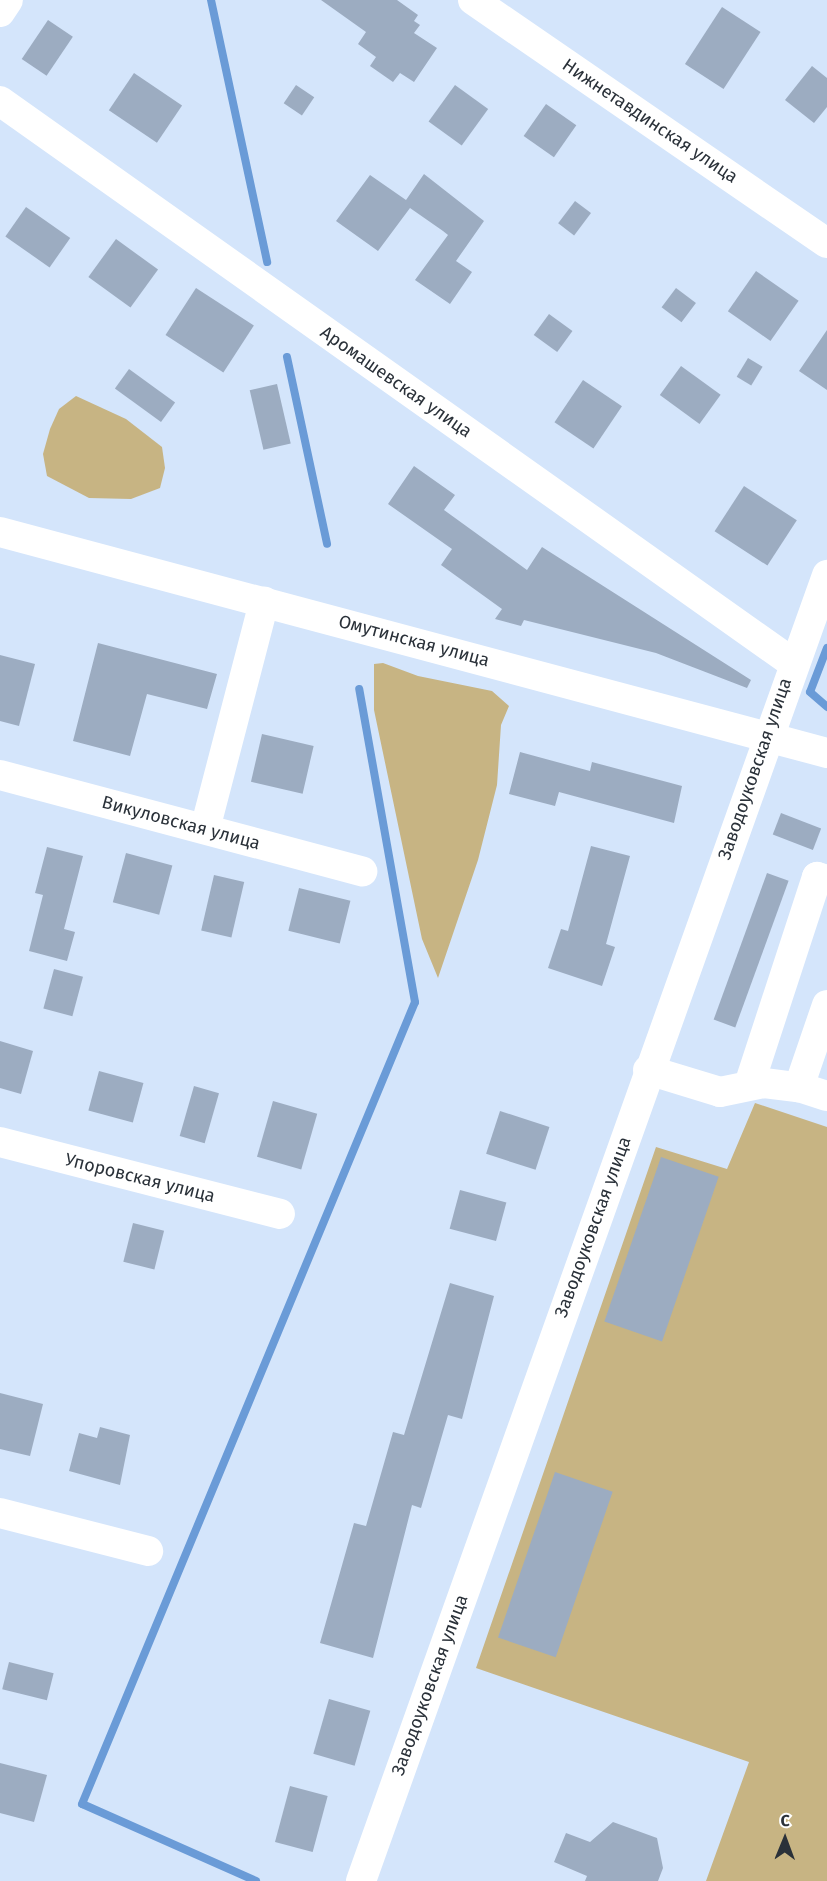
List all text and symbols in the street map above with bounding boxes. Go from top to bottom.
street label: Нижнетавдинская улица [558,54,742,188]
street label: Аромашевская улица [316,322,476,442]
street label: Омутинская улица [336,610,492,672]
street label: Заводоуковская улица [714,675,796,863]
street label: Викуловская улица [99,791,263,855]
street label: Заводоуковская улица [550,1134,636,1320]
street label: Упоровская улица [63,1149,217,1207]
street label: Заводоуковская улица [387,1592,473,1778]
north arrow [755,1809,815,1869]
text: С [781,1811,790,1830]

